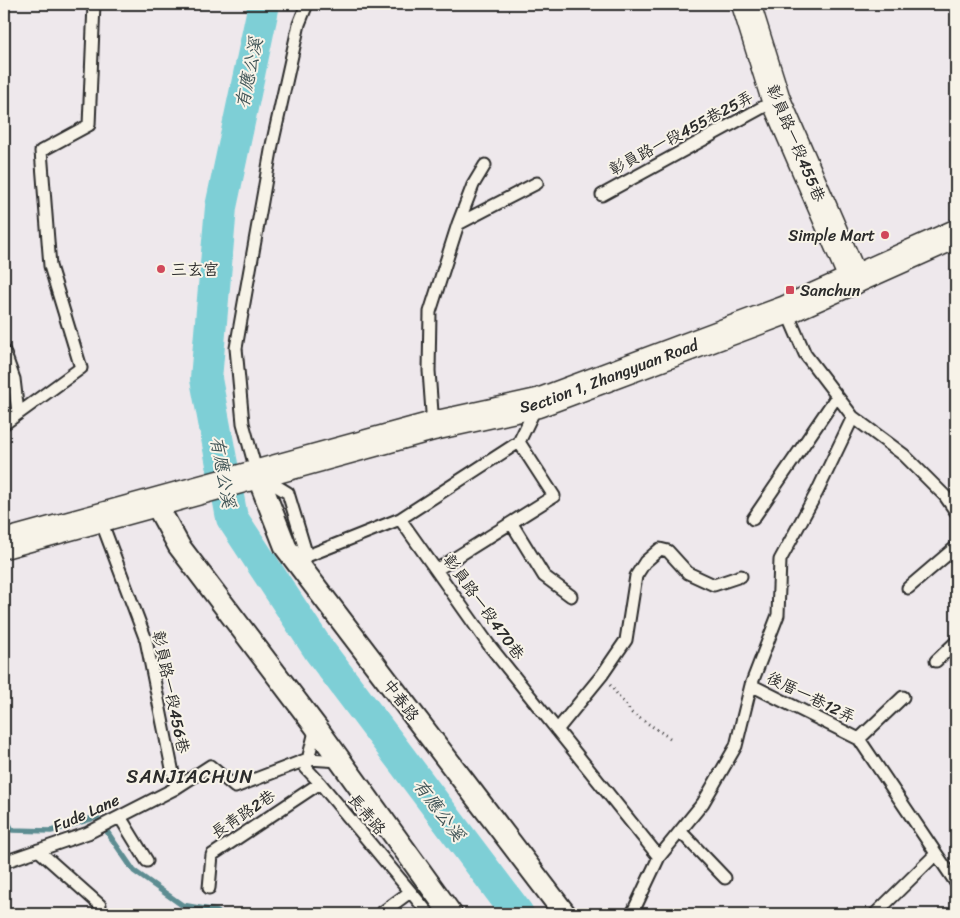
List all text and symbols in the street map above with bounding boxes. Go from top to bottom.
water label: 有應公溪 [226,33,272,112]
street label: 彰員路一段455巷 [758,80,834,206]
street label: 彰員路一段455巷25弄 [603,83,759,183]
place label: Simple Mart [788,221,875,250]
marker: Simple Mart [879,229,891,241]
place label: 三玄宮 [171,255,219,284]
marker: 三玄宮 [155,263,167,275]
place label: Sanchun [800,276,861,305]
marker: Sanchun [784,284,796,296]
street label: Section 1, Zhangyuan Road [517,329,704,421]
water label: 有應公溪 [201,434,245,511]
street label: 彰員路一段470巷 [435,548,533,666]
street label: 彰員路一段456巷 [144,628,198,756]
street label: 後厝一巷12弄 [761,663,861,731]
street label: 中春路 [375,672,427,728]
district label: SANJIACHUN [126,760,254,793]
water label: 有應公溪 [405,772,474,849]
street label: 長青路2巷 [205,782,281,846]
street label: Fude Lane [48,785,124,841]
street label: 長青路 [340,786,394,842]

